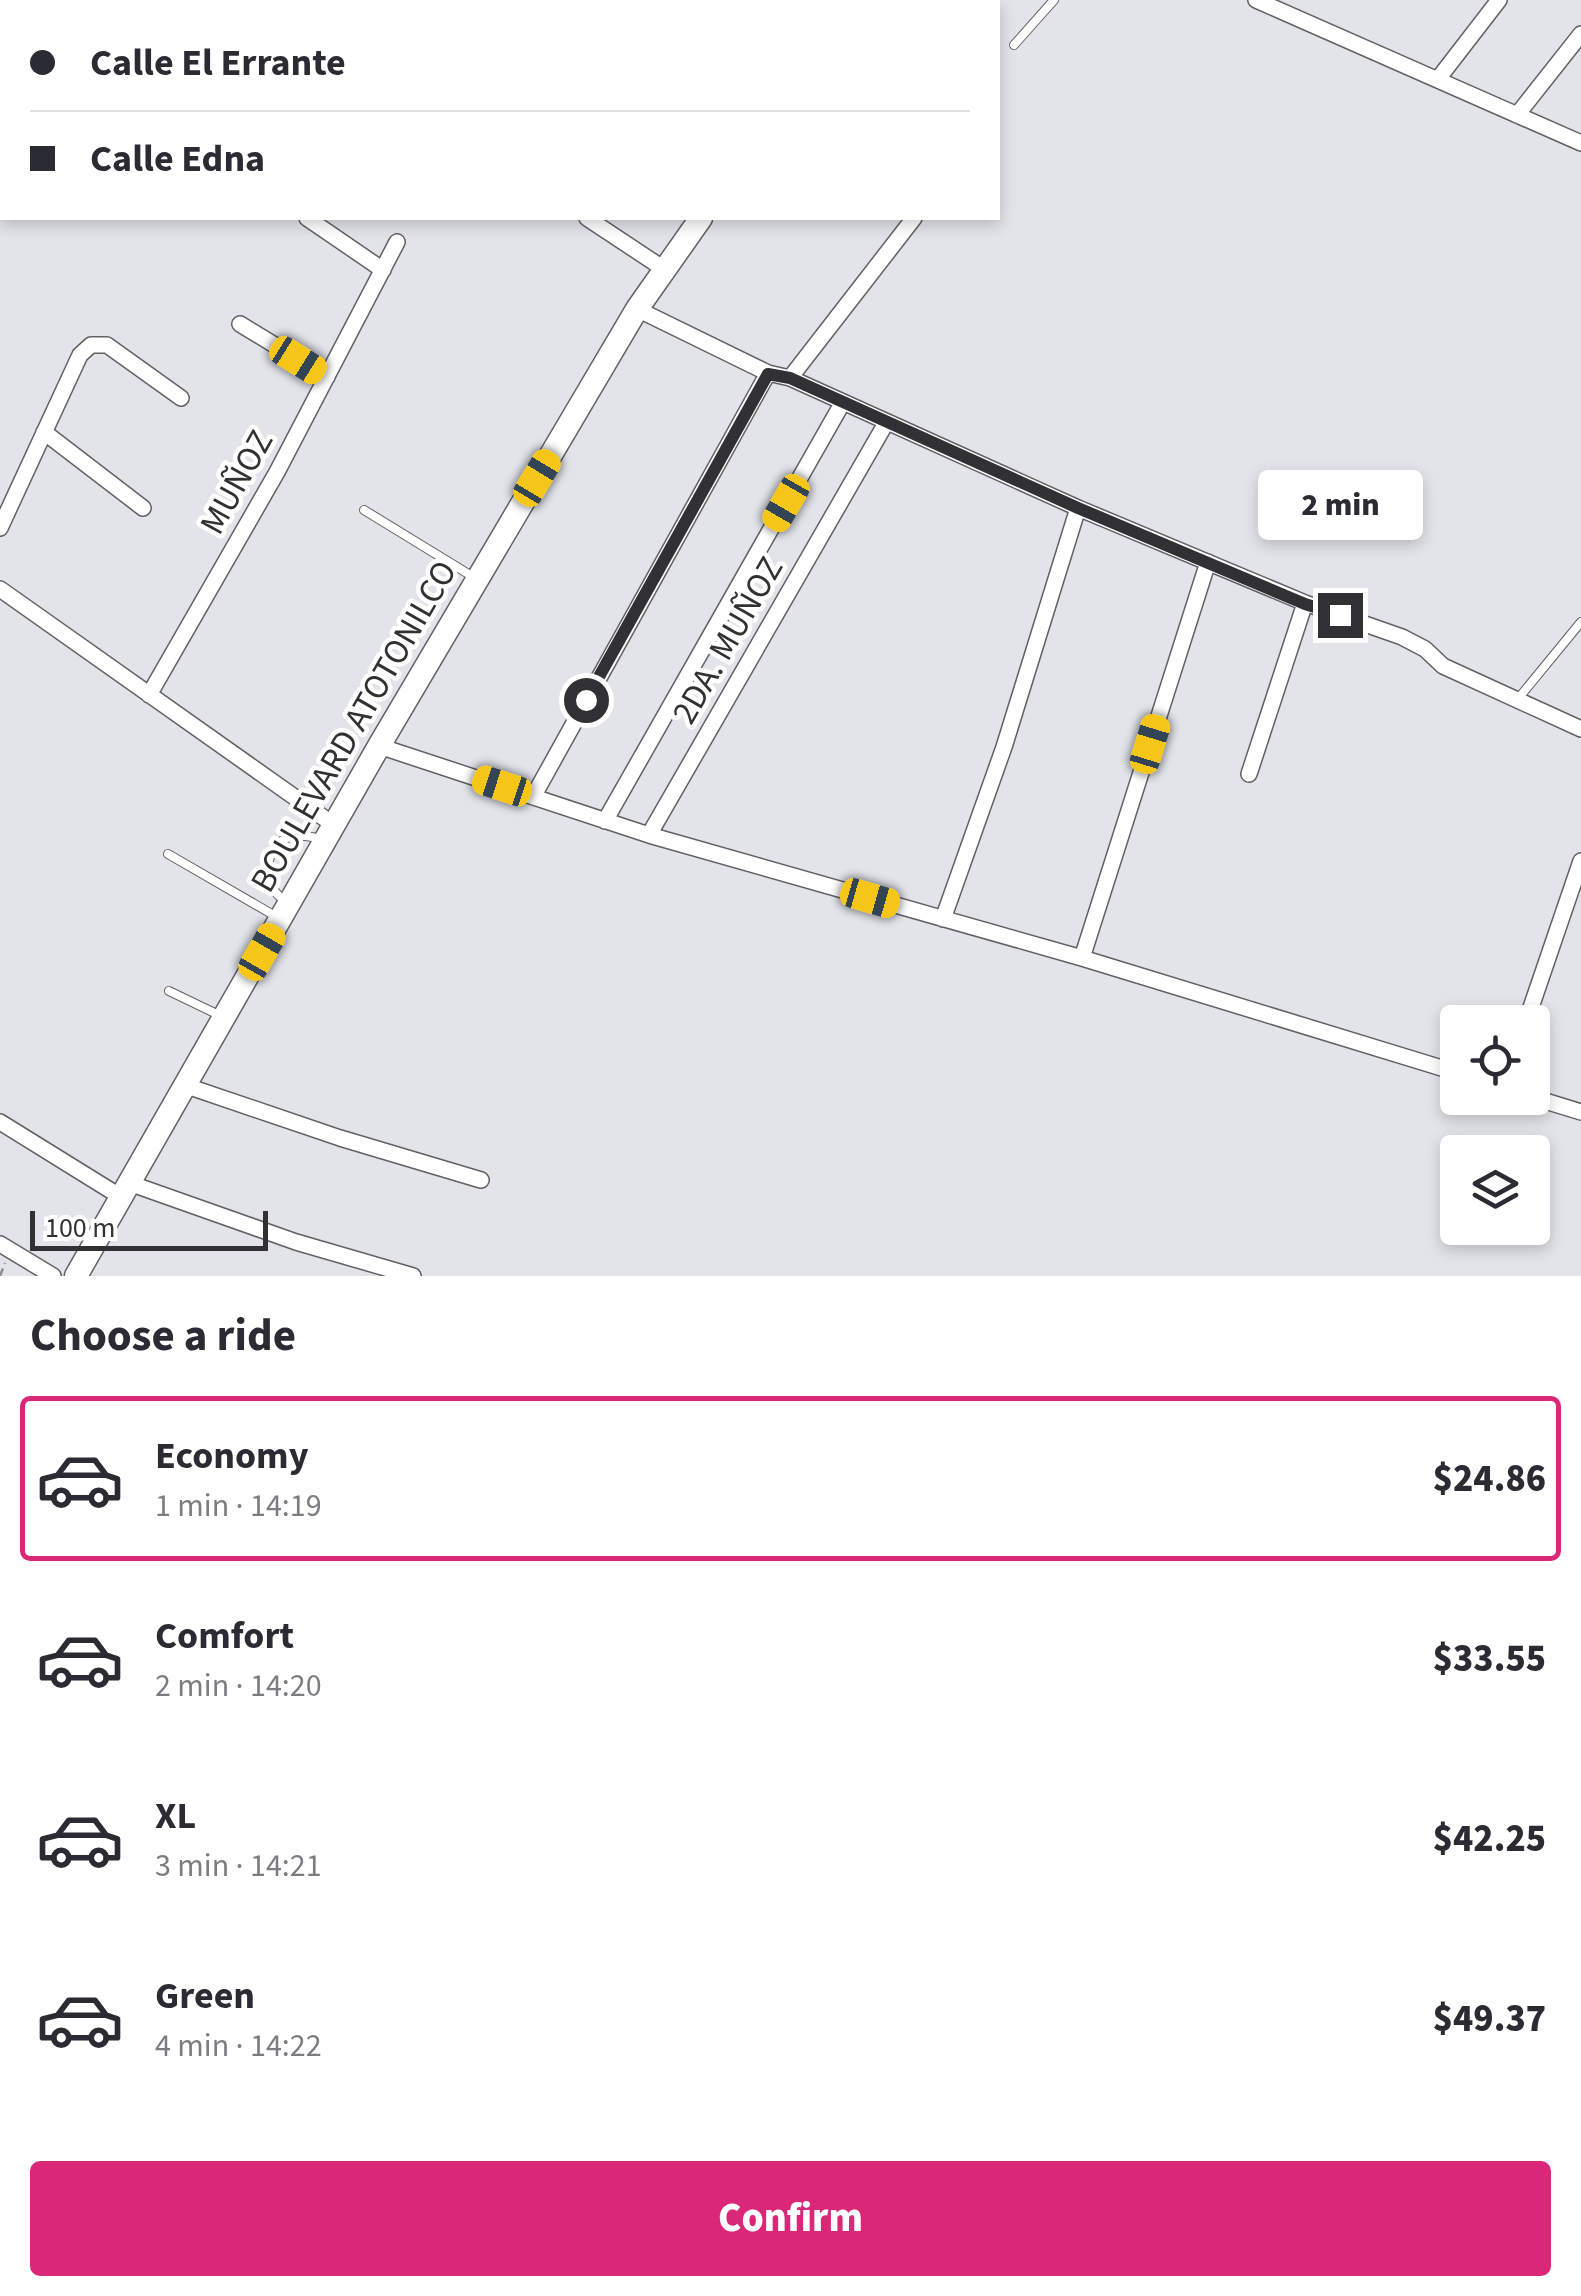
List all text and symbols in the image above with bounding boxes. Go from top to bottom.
text: Calle El Errante [90,36,346,90]
text: Calle Edna [90,132,265,186]
car [265,331,331,389]
street label: MUÑOZ [188,421,286,544]
car [509,445,565,511]
car [758,470,814,536]
callout: 2 min [1258,470,1422,540]
text: 2 min [1301,482,1380,528]
street label: 2DA. MUÑOZ [660,548,796,733]
street label: BOULEVARD ATOTONILCO [238,551,469,902]
route end [1318,593,1363,638]
route start [564,678,609,723]
car [1127,711,1173,777]
car [469,762,535,810]
car [837,875,903,921]
car [234,919,290,985]
map controls [1440,1005,1550,1245]
button: locate [1440,1005,1550,1115]
button: layers [1440,1135,1550,1245]
scale bar [30,1206,268,1250]
text: 100 m [45,1208,116,1248]
text: Choose a ride [30,1304,296,1368]
text: Economy [155,1429,308,1483]
icon: car [35,1434,125,1524]
text: $24.86 [1433,1452,1546,1506]
text: 1 min · 14:19 [155,1483,322,1529]
text: Comfort [155,1609,294,1663]
icon: car [35,1614,125,1704]
text: $33.55 [1433,1632,1546,1686]
text: 2 min · 14:20 [155,1663,322,1709]
text: XL [155,1789,196,1843]
icon: car [35,1794,125,1884]
text: $42.25 [1433,1812,1546,1866]
text: 3 min · 14:21 [155,1843,322,1889]
text: Green [155,1969,255,2023]
icon: car [35,1974,125,2064]
text: $49.37 [1433,1992,1546,2046]
text: 4 min · 14:22 [155,2023,322,2069]
button: Confirm [30,2161,1551,2276]

